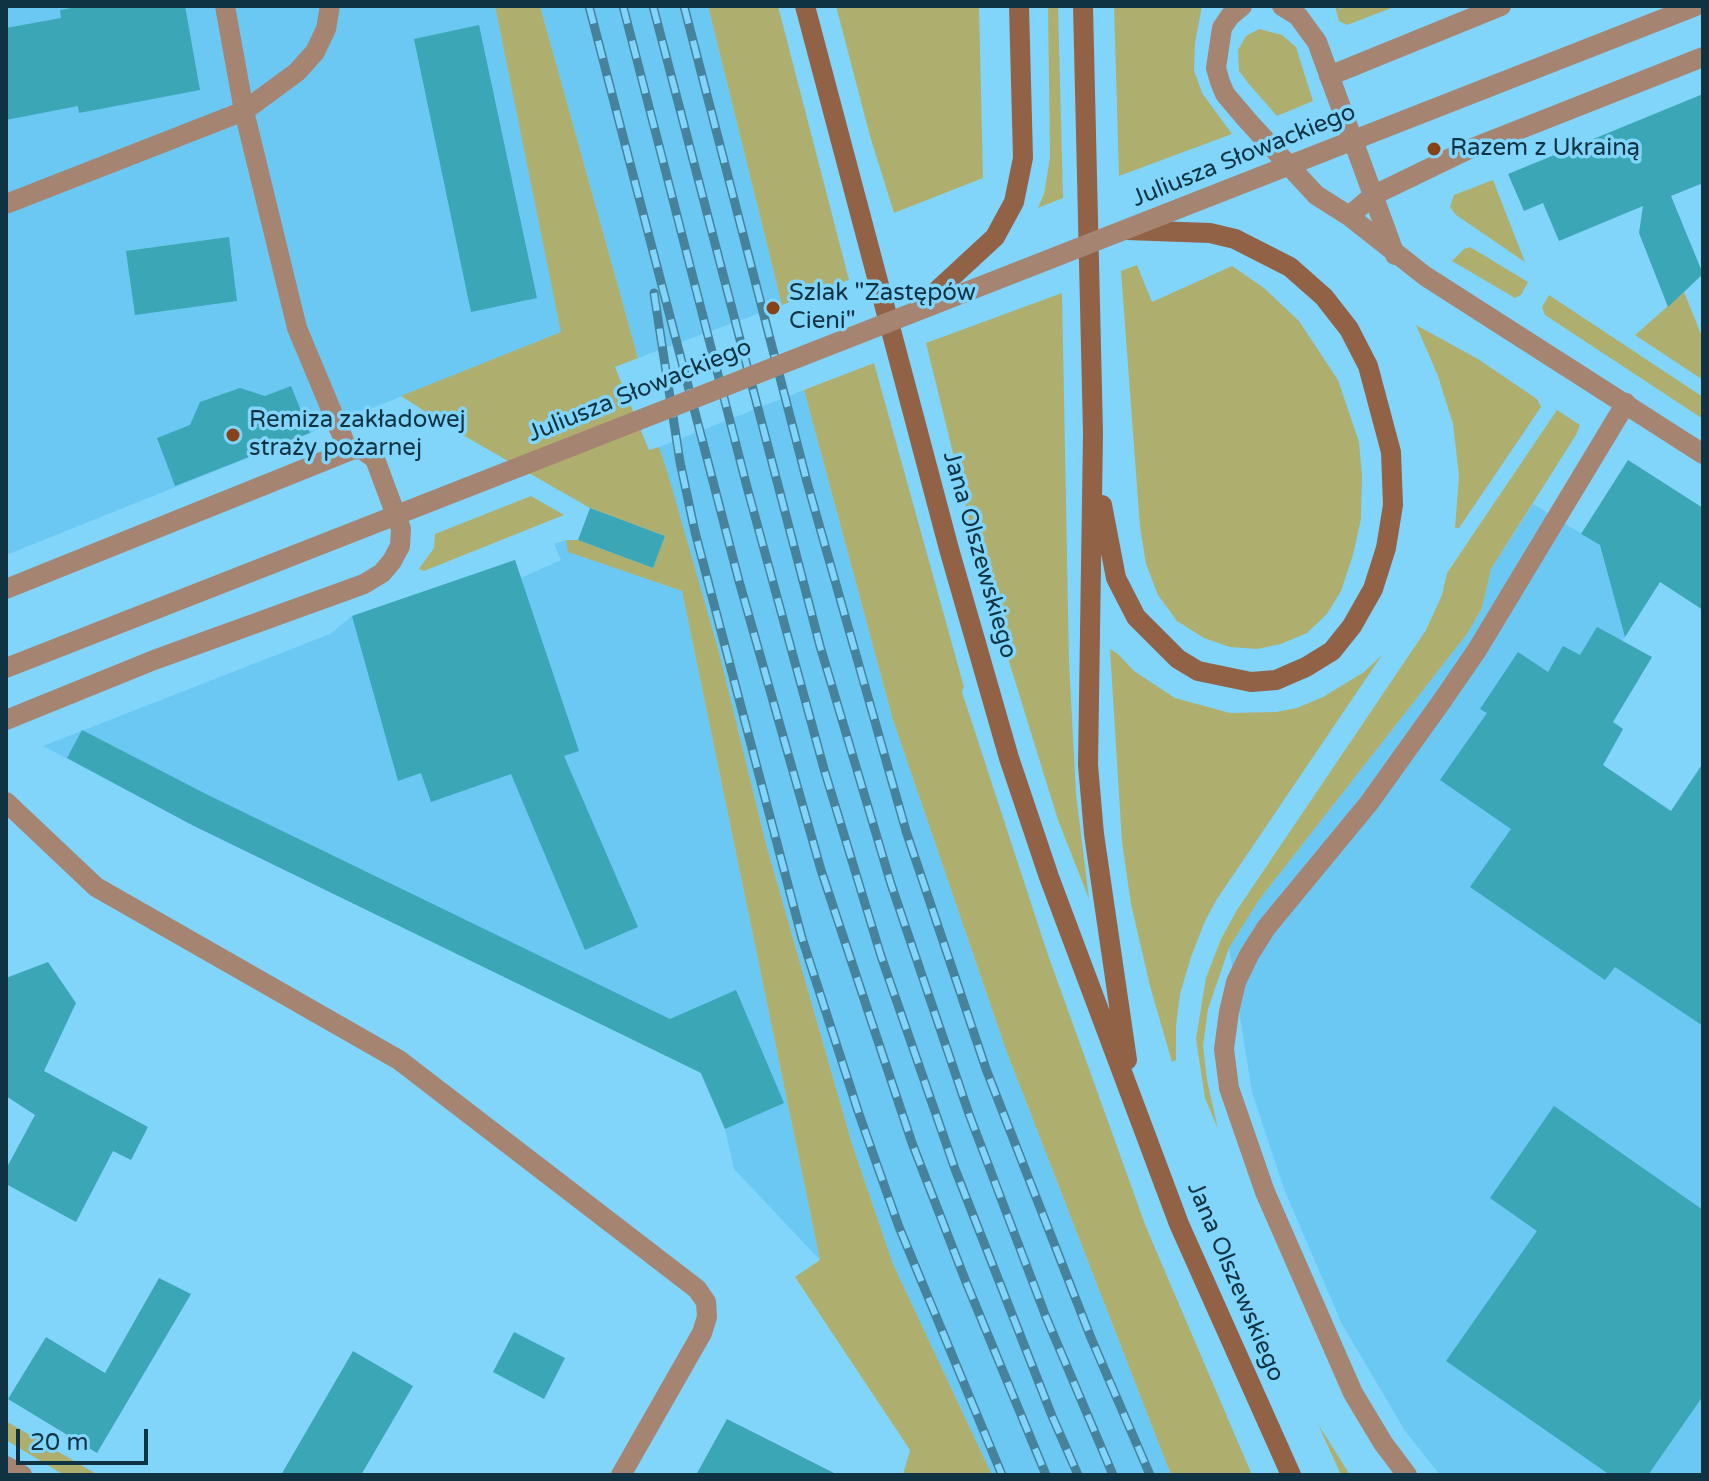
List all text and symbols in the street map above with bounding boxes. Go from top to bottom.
street label: Juliusza Słowackiego [1128,98,1360,214]
place label: Razem z Ukrainą [1450,135,1640,163]
marker: Razem z Ukrainą [1425,140,1443,158]
place label: Szlak "Zastępów Cieni" [789,280,976,336]
marker: Szlak "Zastępów Cieni" [764,299,782,317]
street label: Juliusza Słowackiego [524,333,756,449]
place label: Remiza zakładowej straży pożarnej [249,407,466,463]
marker: Remiza zakładowej straży pożarnej [224,426,242,444]
street label: Jana Olszewskiego [936,448,1022,662]
street label: Jana Olszewskiego [1180,1178,1290,1386]
scale bar [20,1413,152,1463]
text: 20 m [30,1428,88,1457]

